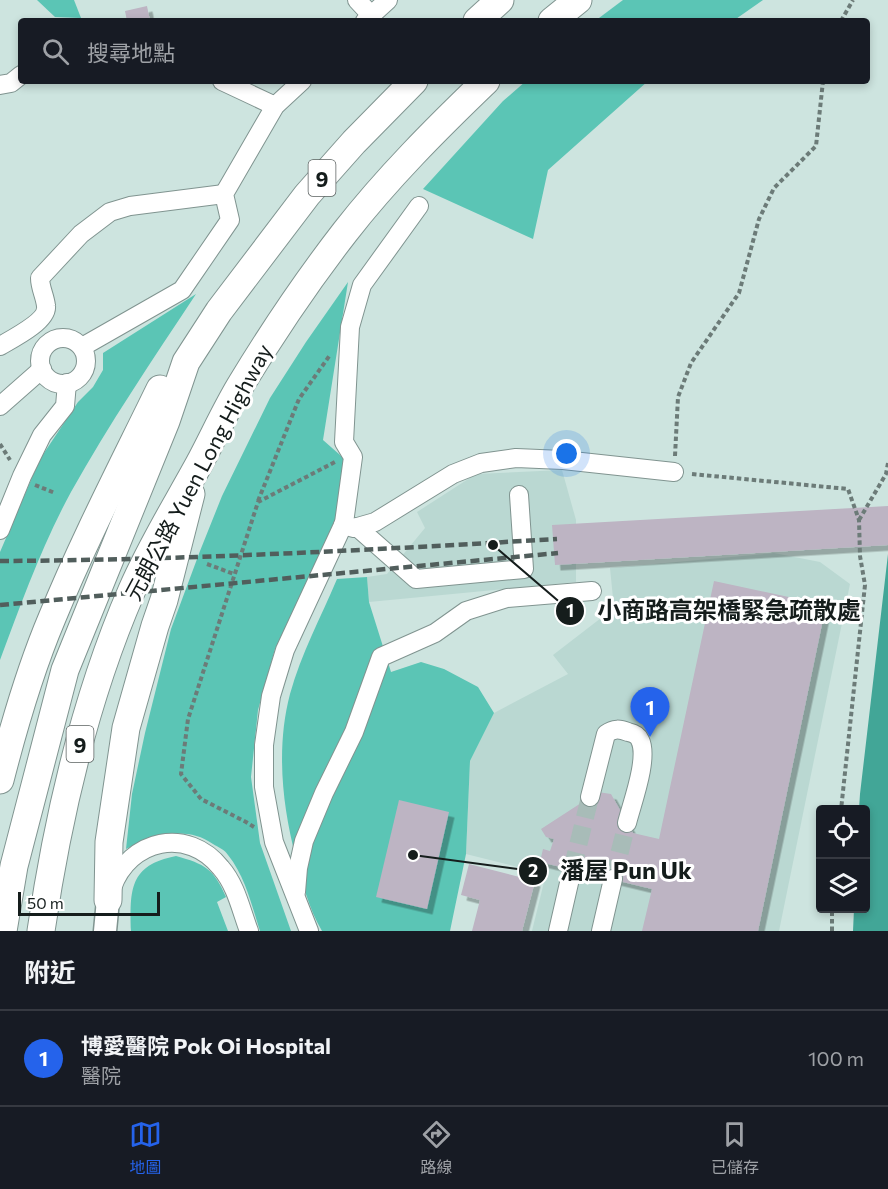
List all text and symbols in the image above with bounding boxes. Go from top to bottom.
search box [18,18,870,84]
icon: search [39,35,72,68]
text: 搜尋地點 [87,39,175,66]
road number: 9 [308,160,336,196]
street label: 元朗公路 Yuen Long Highway [119,339,277,605]
your location [552,439,581,468]
callout: 小商路高架橋緊急疏散處 [555,590,873,632]
text: 小商路高架橋緊急疏散處 [597,595,861,624]
text: 1 [566,599,574,621]
pin: 1 [630,688,670,737]
road number: 9 [66,726,94,762]
map controls [816,805,870,913]
button: locate [816,805,870,859]
callout: 潘屋 Pun Uk [518,850,704,892]
text: 潘屋 Pun Uk [560,855,692,884]
text: 2 [528,859,538,881]
button: layers [816,859,870,913]
scale bar [18,889,160,916]
text: 50 m [27,893,64,912]
text: 附近 [24,956,76,987]
text: 博愛醫院 Pok Oi Hospital [81,1032,331,1059]
text: 1 [39,1046,48,1070]
text: 100 m [808,1046,864,1070]
text: 醫院 [81,1063,121,1087]
tab: 地圖 [129,1118,162,1178]
tab: 路線 [420,1118,453,1178]
tab: 已儲存 [711,1118,759,1178]

